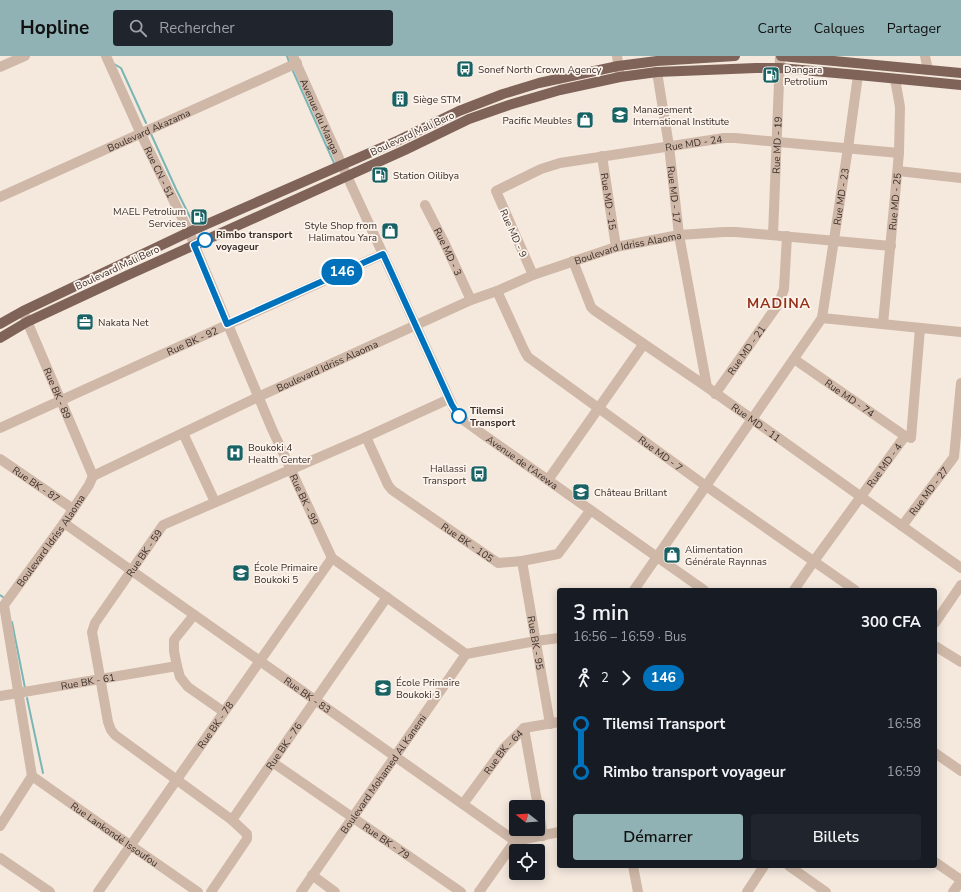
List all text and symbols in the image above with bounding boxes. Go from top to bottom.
search box [113,10,393,46]
text: Hopline [20,15,89,41]
icon: search [127,17,149,39]
text: Rechercher [159,18,235,38]
text: Carte [758,19,792,38]
text: Calques [814,19,865,38]
text: Partager [887,19,941,38]
bus stop icon: Sonef North Crown Agency [455,59,475,79]
place label: Sonef North Crown Agency [478,63,602,77]
place label: Dangara Petrolium [784,63,827,89]
fuel station icon: Dangara Petrolium [761,65,781,85]
street label: Avenue du Manga [296,77,342,157]
building icon: Siège STM [390,89,410,109]
place label: Siège STM [413,93,461,107]
place label: Management International Institute [633,103,729,129]
school or university icon: Management International Institute [610,105,630,125]
street label: Boulevard Akazama [105,106,193,156]
street label: Boulevard Mali Bero [368,108,457,160]
shop icon: Pacific Meubles [575,110,595,130]
place label: Pacific Meubles [503,114,572,128]
street label: Rue MD - 19 [769,116,786,174]
street label: Rue MD - 24 [664,132,723,155]
street label: Rue CN - 51 [140,144,177,201]
fuel station icon: Station Oilibya [370,165,390,185]
street label: Rue MD - 17 [663,165,684,224]
street label: Rue MD - 23 [830,167,853,226]
place label: Station Oilibya [393,169,459,183]
street label: Rue MD - 15 [597,172,619,231]
street label: Rue MD - 25 [886,172,905,231]
place label: MAEL Petrolium Services [113,205,186,231]
fuel station icon: MAEL Petrolium Services [189,207,209,227]
street label: Rue MD - 9 [496,207,530,260]
place label: Style Shop from Halimatou Yara [305,219,377,245]
shop icon: Style Shop from Halimatou Yara [380,221,400,241]
street label: Rue MD - 3 [430,226,465,278]
place label: Rimbo transport voyageur [215,228,293,254]
street label: Boulevard Idriss Alaoma [573,229,683,269]
marker: Rimbo transport voyageur [197,232,213,248]
street label: Boulevard Mali Bero [73,242,162,294]
line badge: 146 [319,259,365,285]
text: 146 [329,262,355,281]
district label: MADINA [747,294,811,313]
office icon: Nakata Net [75,312,95,332]
place label: Nakata Net [98,316,149,330]
street label: Rue MD - 21 [725,323,769,378]
street label: Rue BK - 92 [165,324,220,359]
street label: Boulevard Idriss Alaoma [274,337,380,396]
street label: Rue BK - 89 [40,366,74,421]
street label: Rue MD - 74 [822,376,877,421]
street label: Rue MD - 11 [728,401,783,445]
place label: Tilemsi Transport [470,404,515,430]
marker: Tilemsi Transport [451,408,467,424]
street label: Avenue de l'Arewa [483,433,560,493]
street label: Rue MD - 7 [635,433,685,475]
place label: Boukoki 4 Health Center [248,441,311,467]
street label: Rue MD - 4 [864,441,906,491]
hospital icon: Boukoki 4 Health Center [225,443,245,463]
place label: Hallassi Transport [423,462,466,488]
street label: Rue BK - 87 [9,463,62,506]
bus stop icon: Hallassi Transport [469,464,489,484]
street label: Rue MD - 27 [906,464,952,519]
street label: Rue BK - 99 [286,472,322,528]
school or university icon: Château Brillant [571,482,591,502]
place label: Château Brillant [594,486,668,500]
street label: Boulevard Idriss Alaoma [14,492,89,590]
street label: Rue BK - 105 [438,520,496,566]
street label: Rue BK - 59 [123,527,166,580]
place label: Alimentation Générale Raynnas [685,543,767,569]
shop icon: Alimentation Générale Raynnas [662,545,682,565]
place label: École Primaire Boukoki 5 [254,561,318,587]
school or university icon: École Primaire Boukoki 5 [231,563,251,583]
text: 3 min [573,598,629,628]
text: 300 CFA [861,612,921,632]
street label: Rue BK - 95 [524,615,547,671]
text: 16:56 – 16:59 · Bus [573,628,687,646]
icon: walk [573,667,595,689]
icon: forward [615,667,637,689]
text: 146 [651,668,676,687]
text: 2 [601,669,609,687]
street label: Rue BK - 61 [60,671,116,694]
street label: Rue BK - 83 [281,674,333,717]
place label: École Primaire Boukoki 3 [396,676,460,702]
school or university icon: École Primaire Boukoki 3 [373,678,393,698]
street label: Rue BK - 78 [194,699,237,752]
street label: Boulevard Mohamed Al Kanemi [338,712,430,837]
text: Tilemsi Transport [603,714,725,734]
text: 16:58 [887,715,921,733]
street label: Rue BK - 76 [263,720,306,773]
street label: Rue BK - 64 [481,727,527,778]
text: Rimbo transport voyageur [603,762,786,782]
text: 16:59 [887,763,921,781]
street label: Rue Lankondé Issoufou [67,799,161,871]
north arrow [509,800,545,836]
map controls [509,800,545,880]
button: Démarrer [573,814,743,860]
button: Billets [751,814,921,860]
street label: Rue BK - 79 [359,820,412,863]
button: locate [509,844,545,880]

